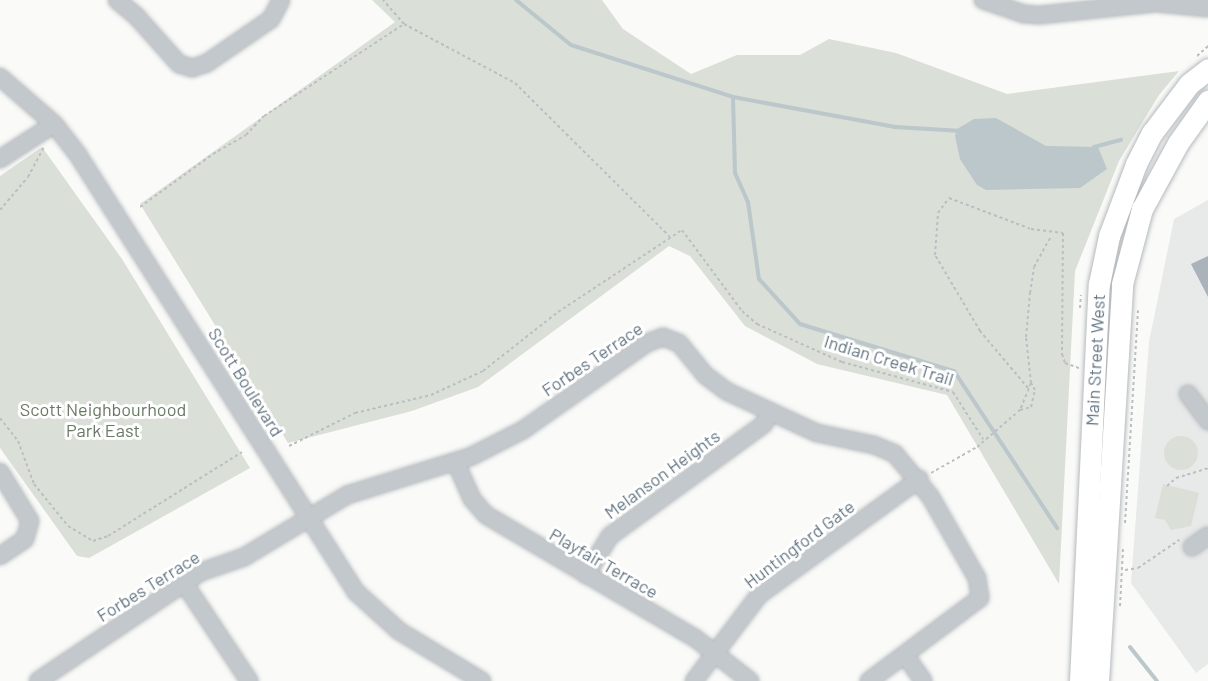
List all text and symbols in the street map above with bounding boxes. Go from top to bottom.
street label: Main Street West [1081,293,1109,427]
street label: Forbes Terrace [537,317,647,401]
street label: Scott Boulevard [204,324,288,440]
street label: Indian Creek Trail [822,330,956,390]
park label: Scott Neighbourhood Park East [20,399,186,442]
street label: Melanson Heights [600,425,724,523]
street label: Huntingford Gate [739,495,859,593]
street label: Playfair Terrace [546,523,662,603]
street label: Forbes Terrace [93,546,203,626]

